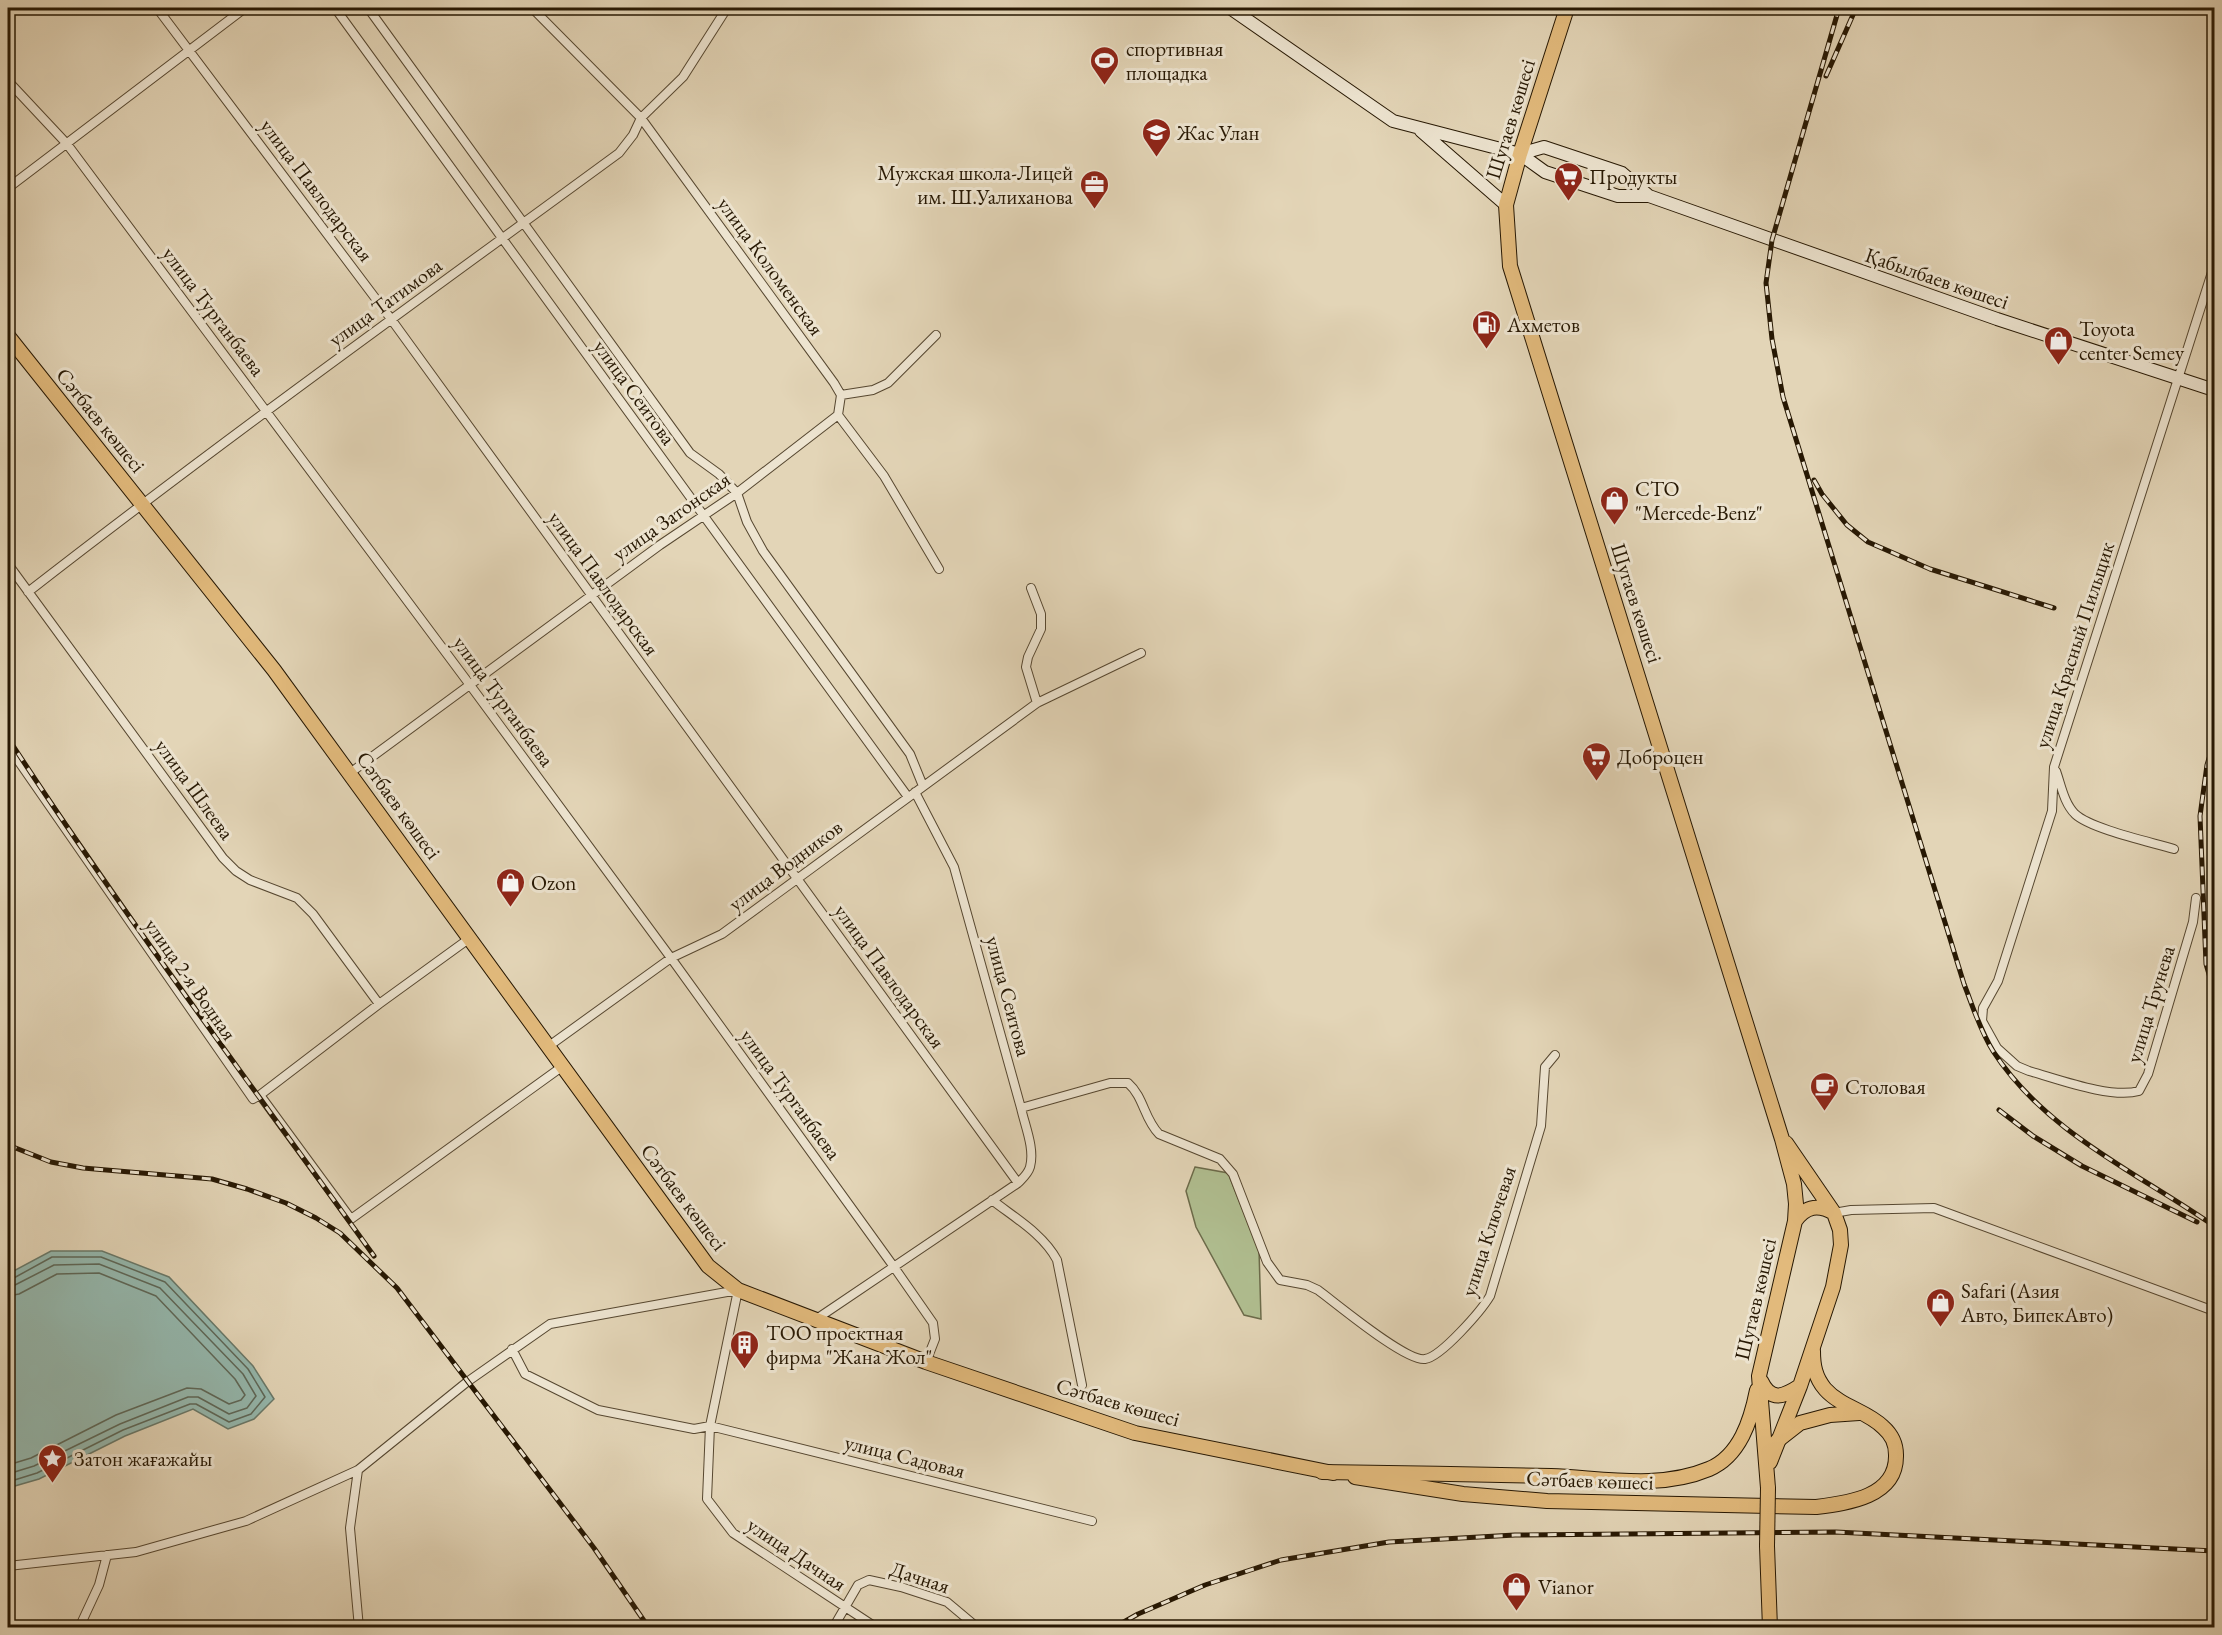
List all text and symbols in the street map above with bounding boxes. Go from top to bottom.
place label: спортивная площадка [1126,35,1223,86]
sports icon: спортивная площадка [1089,44,1121,86]
street label: Шугаев көшесі [1479,56,1541,182]
street label: улица Павлодарская [254,113,380,267]
school or university icon: Жас Улан [1140,116,1172,158]
place label: Жас Улан [1176,119,1260,146]
place label: Мужская школа-Лицей им. Ш.Уалиханова [877,159,1074,210]
supermarket icon: Продукты [1552,160,1584,202]
place label: Продукты [1589,163,1678,190]
office icon: Мужская школа-Лицей им. Ш.Уалиханова [1078,168,1110,210]
street label: улица Коломенская [712,191,830,341]
street label: улица Турганбаева [156,241,272,382]
street label: Қабылбаев көшесі [1862,241,2012,315]
street label: улица Татимова [323,251,448,352]
fuel station icon: Ахметов [1470,308,1502,350]
place label: Ахметов [1506,311,1580,338]
place label: Toyota center Semey [2079,315,2185,366]
shop icon: Toyota center Semey [2042,324,2074,366]
street label: улица Сеитова [588,334,683,450]
street label: Сәтбаев көшесі [50,362,152,478]
street label: улица Затонская [607,465,735,567]
place label: СТО "Mercede-Benz" [1635,475,1763,526]
shop icon: СТО "Mercede-Benz" [1598,484,1630,526]
street label: улица Павлодарская [542,505,666,661]
street label: улица Красный Пильщик [2028,538,2120,752]
street label: Шугаев көшесі [1605,540,1669,666]
street label: улица Турганбаева [447,630,561,772]
street label: улица Шлеева [149,733,241,845]
supermarket icon: Доброцен [1580,740,1612,782]
place label: Доброцен [1617,743,1703,770]
street label: Сәтбаев көшесі [351,746,447,864]
street label: улица Водников [723,813,847,917]
shop icon: Ozon [494,866,526,908]
place label: Ozon [531,869,576,896]
street label: улица Павлодарская [828,898,952,1054]
street label: улица 2-я Водная [139,913,243,1045]
street label: улица Сеитова [980,933,1038,1060]
street label: улица Трунева [2119,942,2181,1066]
street label: улица Турганбаева [734,1023,848,1165]
cafe icon: Столовая [1808,1070,1840,1112]
place label: Столовая [1845,1073,1926,1100]
street label: Сәтбаев көшесі [635,1138,733,1256]
street label: улица Ключевая [1454,1162,1522,1300]
street label: Шугаев көшесі [1728,1235,1782,1363]
place label: Safari (Азия Авто, БипекАвто) [1960,1277,2113,1328]
shop icon: Safari (Азия Авто, БипекАвто) [1924,1286,1956,1328]
place label: ТОО проектная фирма "Жана Жол" [766,1319,932,1370]
building icon: ТОО проектная фирма "Жана Жол" [729,1328,761,1370]
street label: Сәтбаев көшесі [1053,1371,1183,1433]
street label: улица Садовая [842,1428,968,1484]
place icon: Затон жағажайы [37,1442,69,1484]
place label: Затон жағажайы [74,1445,212,1472]
street label: Сәтбаев көшесі [1526,1464,1654,1496]
street label: улица Дачная [742,1511,852,1597]
street label: Дачная [887,1555,953,1599]
shop icon: Vianor [1501,1570,1533,1612]
place label: Vianor [1538,1573,1594,1600]

